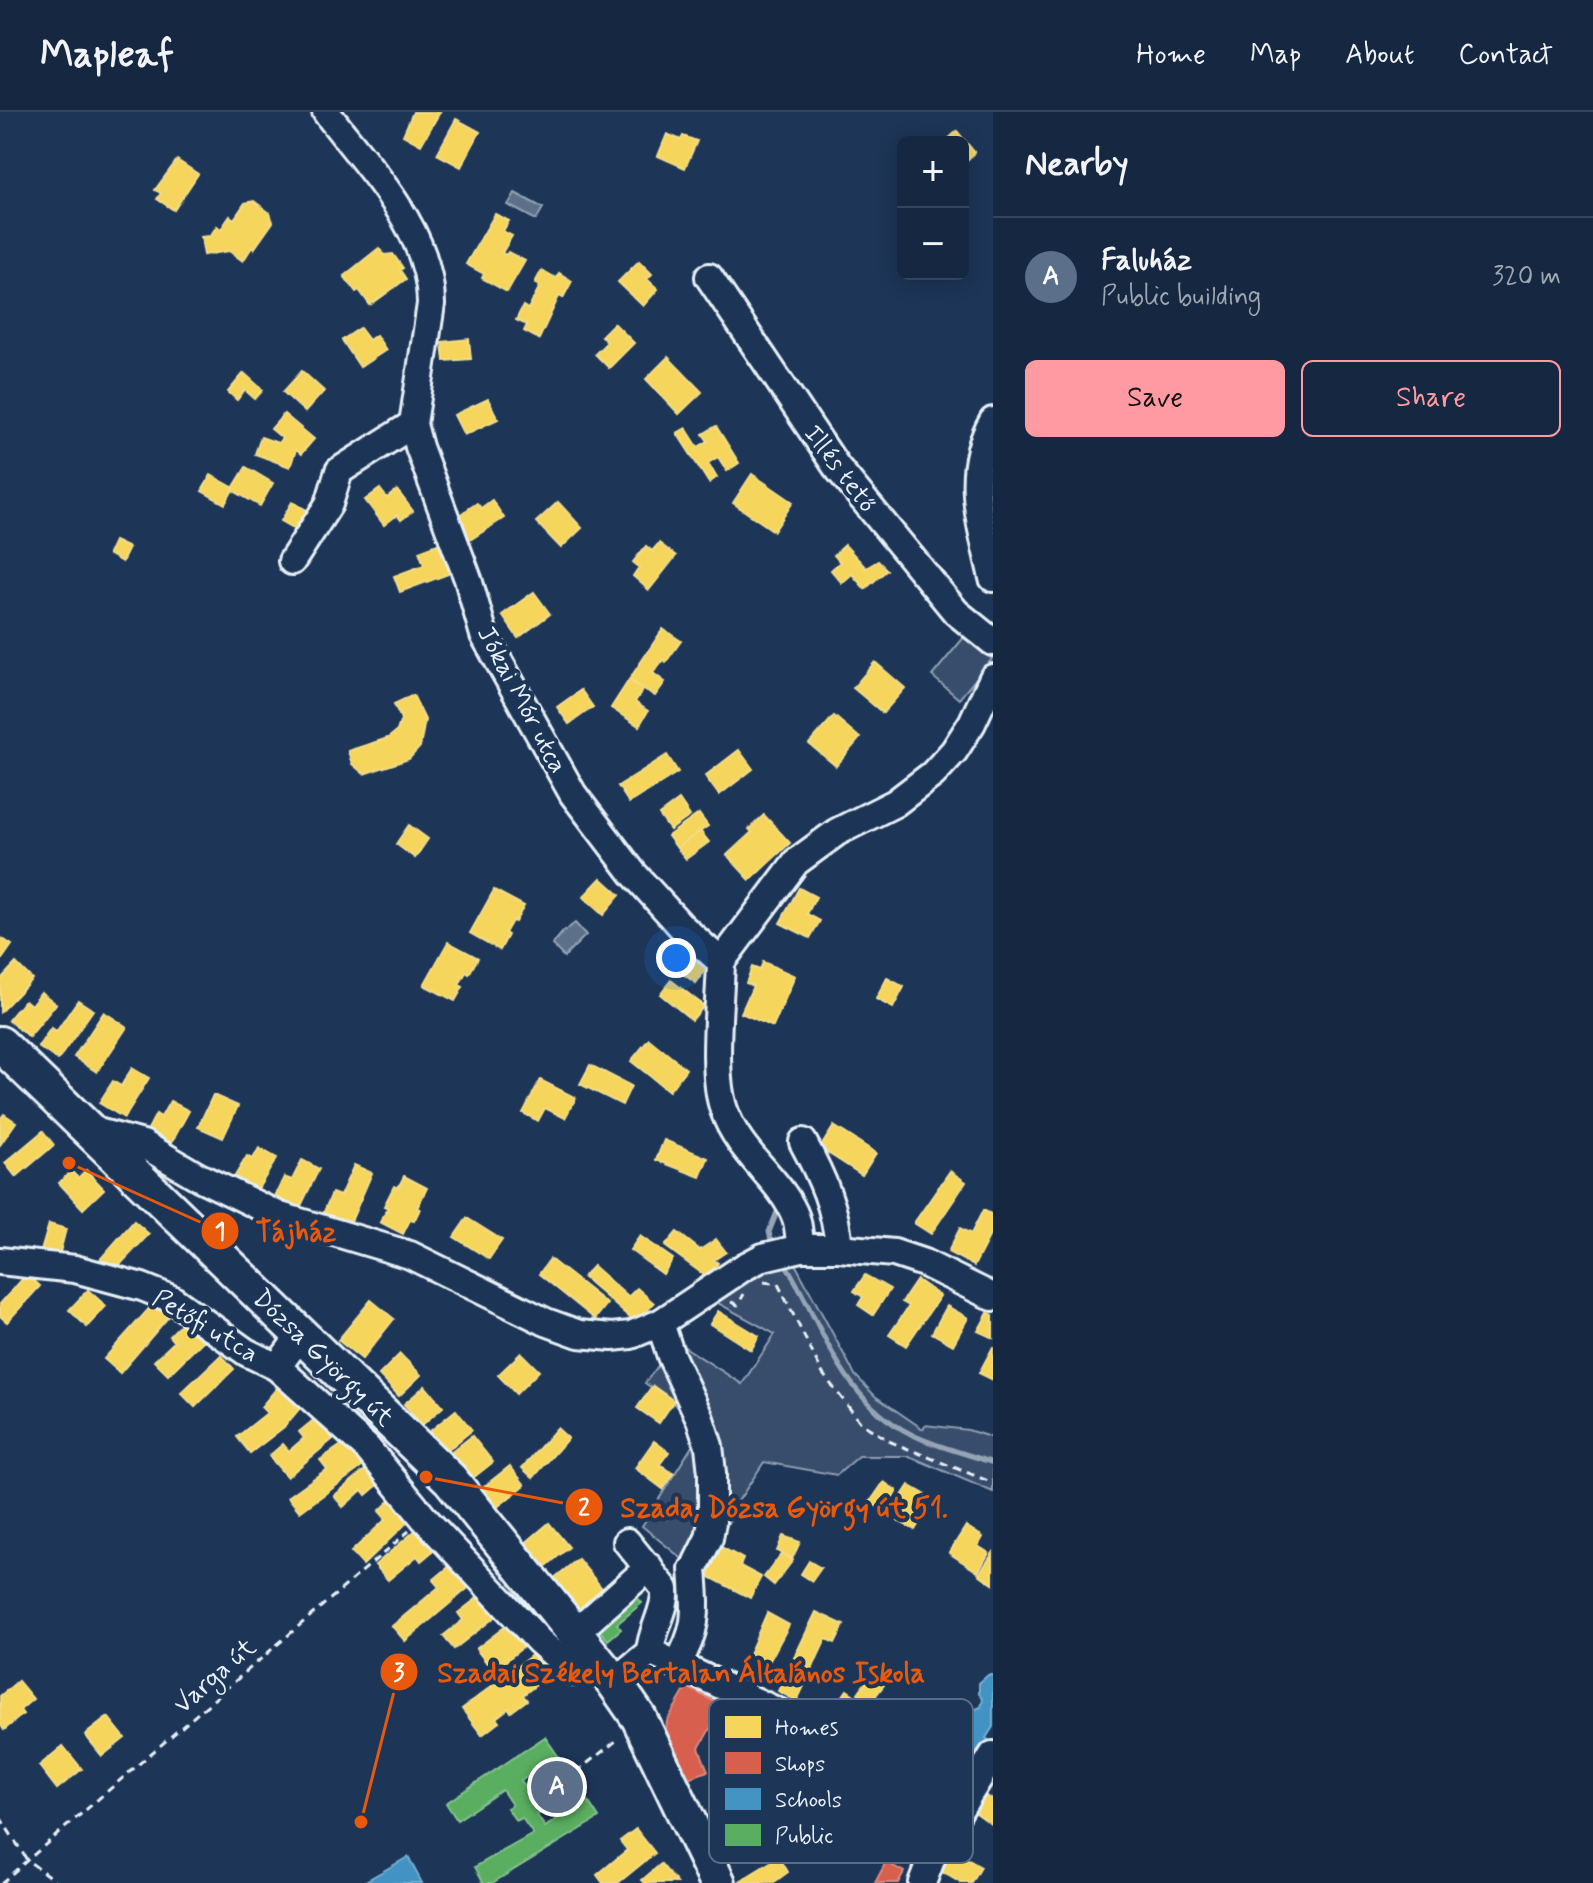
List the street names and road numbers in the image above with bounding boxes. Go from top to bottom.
street label: Illés tető [795,418,883,520]
street label: Jókai Mór utca [468,620,574,780]
street label: Petőfi utca [146,1282,264,1372]
street label: Dózsa György út [242,1282,401,1437]
street label: Varga út [167,1631,265,1723]

